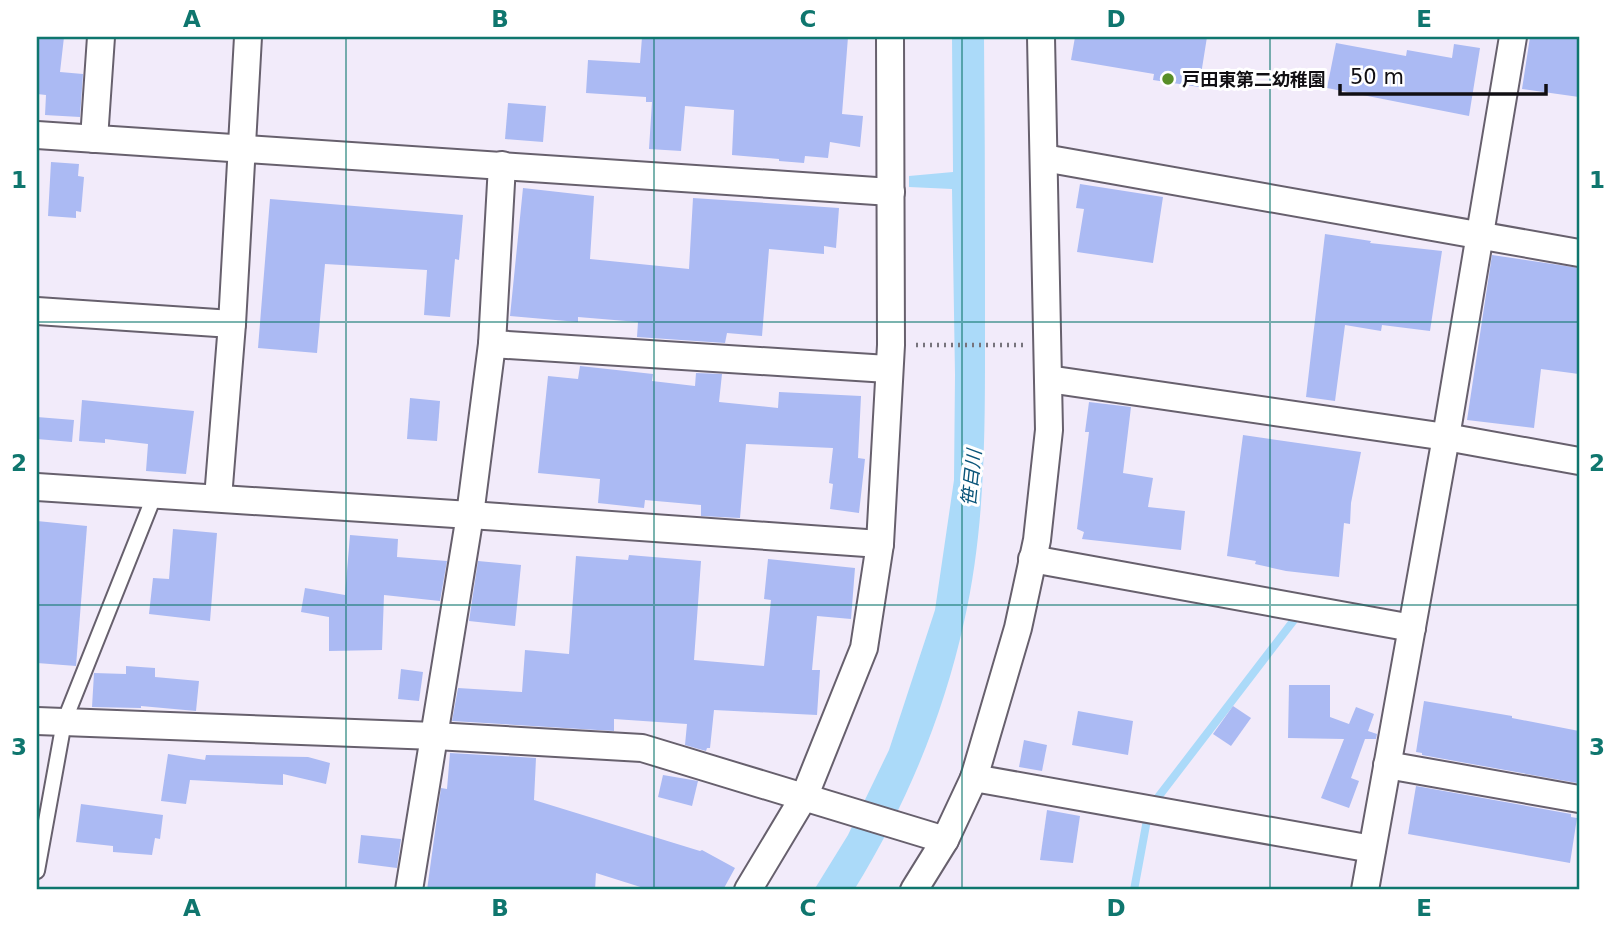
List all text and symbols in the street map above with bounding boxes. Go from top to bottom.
text: A [183,6,201,32]
text: B [491,6,509,32]
text: C [800,6,816,32]
text: D [1106,6,1126,32]
text: E [1416,6,1432,32]
scale bar [1340,52,1546,96]
text: 50 m [1350,65,1404,89]
place label: 戸田東第二幼稚園 [1182,69,1326,90]
marker: 戸田東第二幼稚園 [1160,71,1176,87]
text: 1 [11,167,27,193]
text: 1 [1589,167,1605,193]
water label: 笹目川 [957,447,985,508]
text: 2 [11,450,27,476]
text: 2 [1589,450,1605,476]
text: 3 [11,734,27,760]
text: 3 [1589,734,1605,760]
text: A [183,895,201,921]
text: B [491,895,509,921]
text: C [800,895,816,921]
text: D [1106,895,1126,921]
text: E [1416,895,1432,921]

